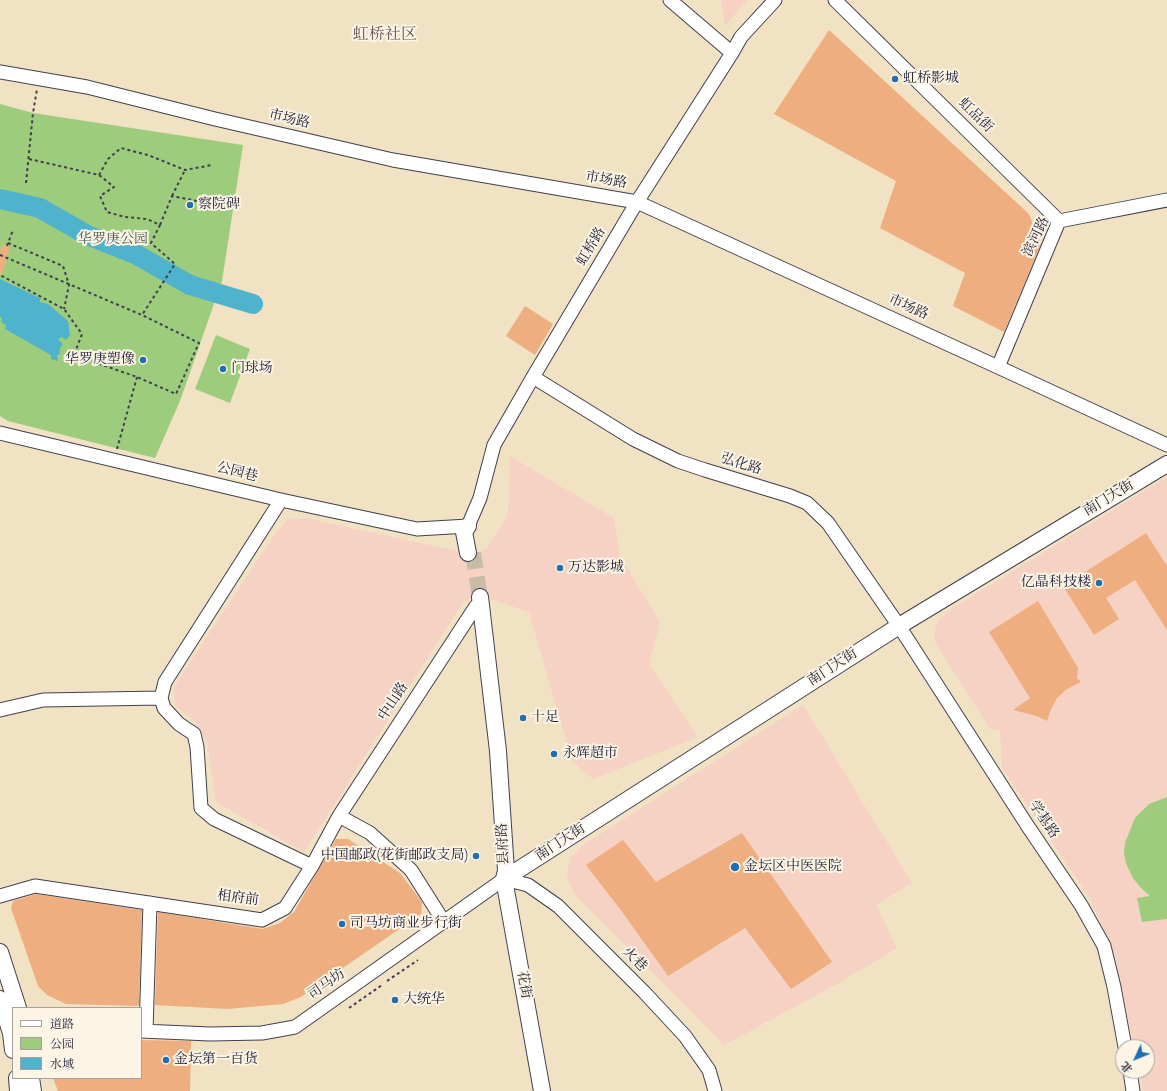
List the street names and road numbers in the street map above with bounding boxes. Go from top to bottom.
street label: 虹品街 [954,95,996,137]
street label: 市场路 [267,107,311,133]
street label: 市场路 [584,169,628,193]
street label: 滨河路 [1020,214,1054,260]
street label: 虹桥路 [574,225,610,269]
street label: 市场路 [885,292,931,324]
street label: 弘化路 [718,451,764,479]
street label: 公园巷 [215,460,259,486]
street label: 南门大街 [1081,477,1137,521]
street label: 南门大街 [805,646,861,690]
street label: 中山路 [376,680,412,724]
street label: 学基路 [1024,798,1062,842]
street label: 南门大街 [533,821,589,865]
street label: 县府路 [495,823,513,865]
street label: 相府前 [216,888,260,910]
street label: 火巷 [618,944,650,976]
street label: 司马坊 [305,966,349,1004]
street label: 花街 [512,970,534,1000]

